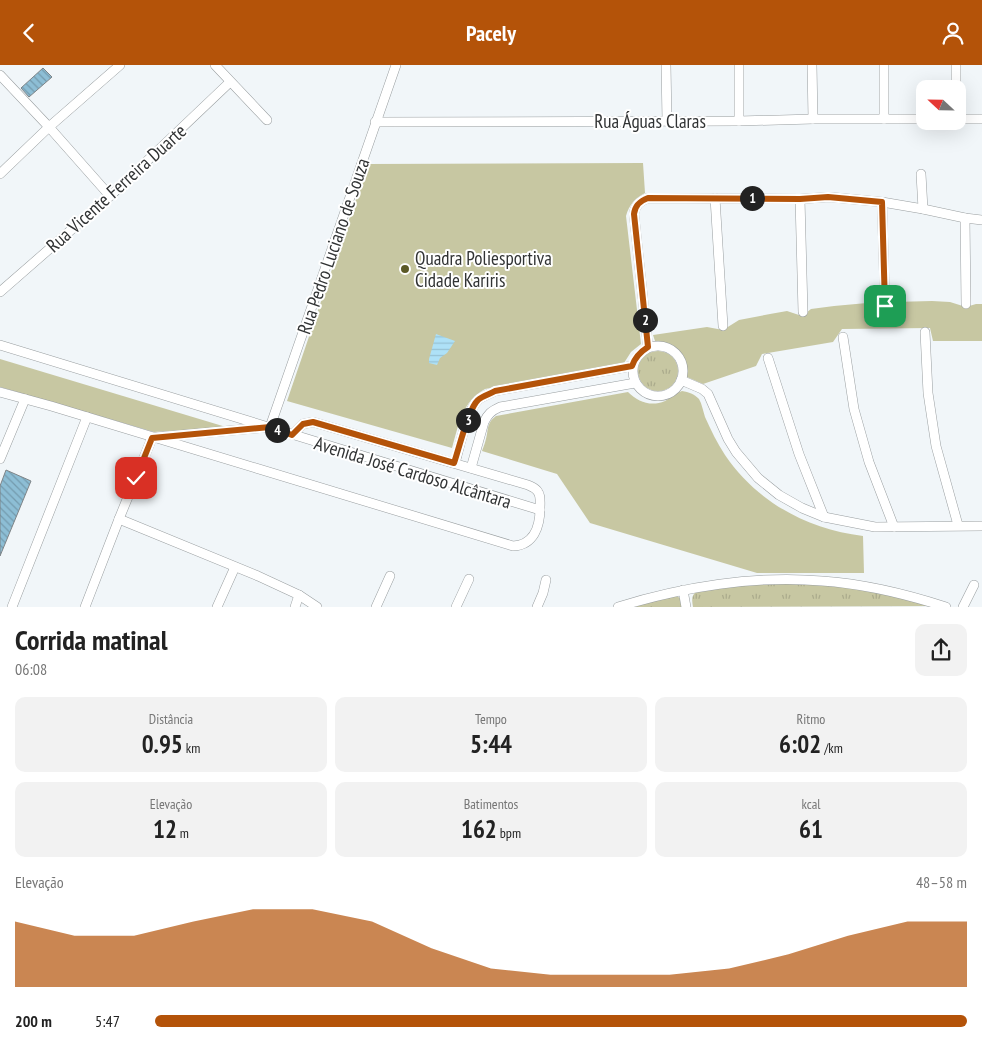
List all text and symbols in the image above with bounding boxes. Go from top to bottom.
icon: back [15,19,43,47]
text: Pacely [466,19,516,47]
icon: person [939,19,967,47]
north arrow [916,80,966,130]
map controls [916,80,966,130]
street label: Rua Águas Claras [594,109,706,133]
street label: Rua Vicente Ferreira Duarte [41,119,191,257]
street label: Rua Pedro Luciano de Souza [292,155,374,337]
pin: 1 [740,185,764,211]
text: 1 [749,189,756,207]
place label: Quadra Poliesportiva Cidade Kariris [415,246,552,292]
marker: Quadra Poliesportiva Cidade Kariris [399,263,411,275]
pin [864,285,906,327]
icon: arrive [871,292,899,320]
pin: 2 [632,307,658,333]
text: 2 [642,311,649,329]
pin: 3 [456,407,480,433]
text: 3 [465,411,472,429]
pin: 4 [264,417,290,443]
text: 4 [274,421,281,439]
street label: Avenida José Cardoso Alcântara [312,431,514,513]
pin [115,457,157,499]
icon: check [122,464,150,492]
text: Corrida matinal [15,621,167,658]
button: share [915,624,967,676]
text: 06:08 [15,659,47,679]
text: Distância [149,710,193,728]
text: Tempo [475,710,507,728]
text: Ritmo [797,710,825,728]
text: 0.95 [142,728,183,760]
text: 5:44 [470,728,512,760]
text: 6:02 [779,728,821,760]
text: km [183,739,200,757]
text: /km [821,739,843,757]
text: Elevação [150,795,192,813]
text: Batimentos [464,795,518,813]
text: kcal [801,795,821,813]
text: 12 [153,813,177,845]
text: 162 [461,813,497,845]
text: 61 [799,813,823,845]
text: m [177,824,189,842]
text: bpm [497,824,521,842]
text: Elevação [15,872,64,892]
text: 48–58 m [916,872,967,892]
text: 200 m [15,1011,52,1031]
text: 5:47 [95,1011,120,1031]

